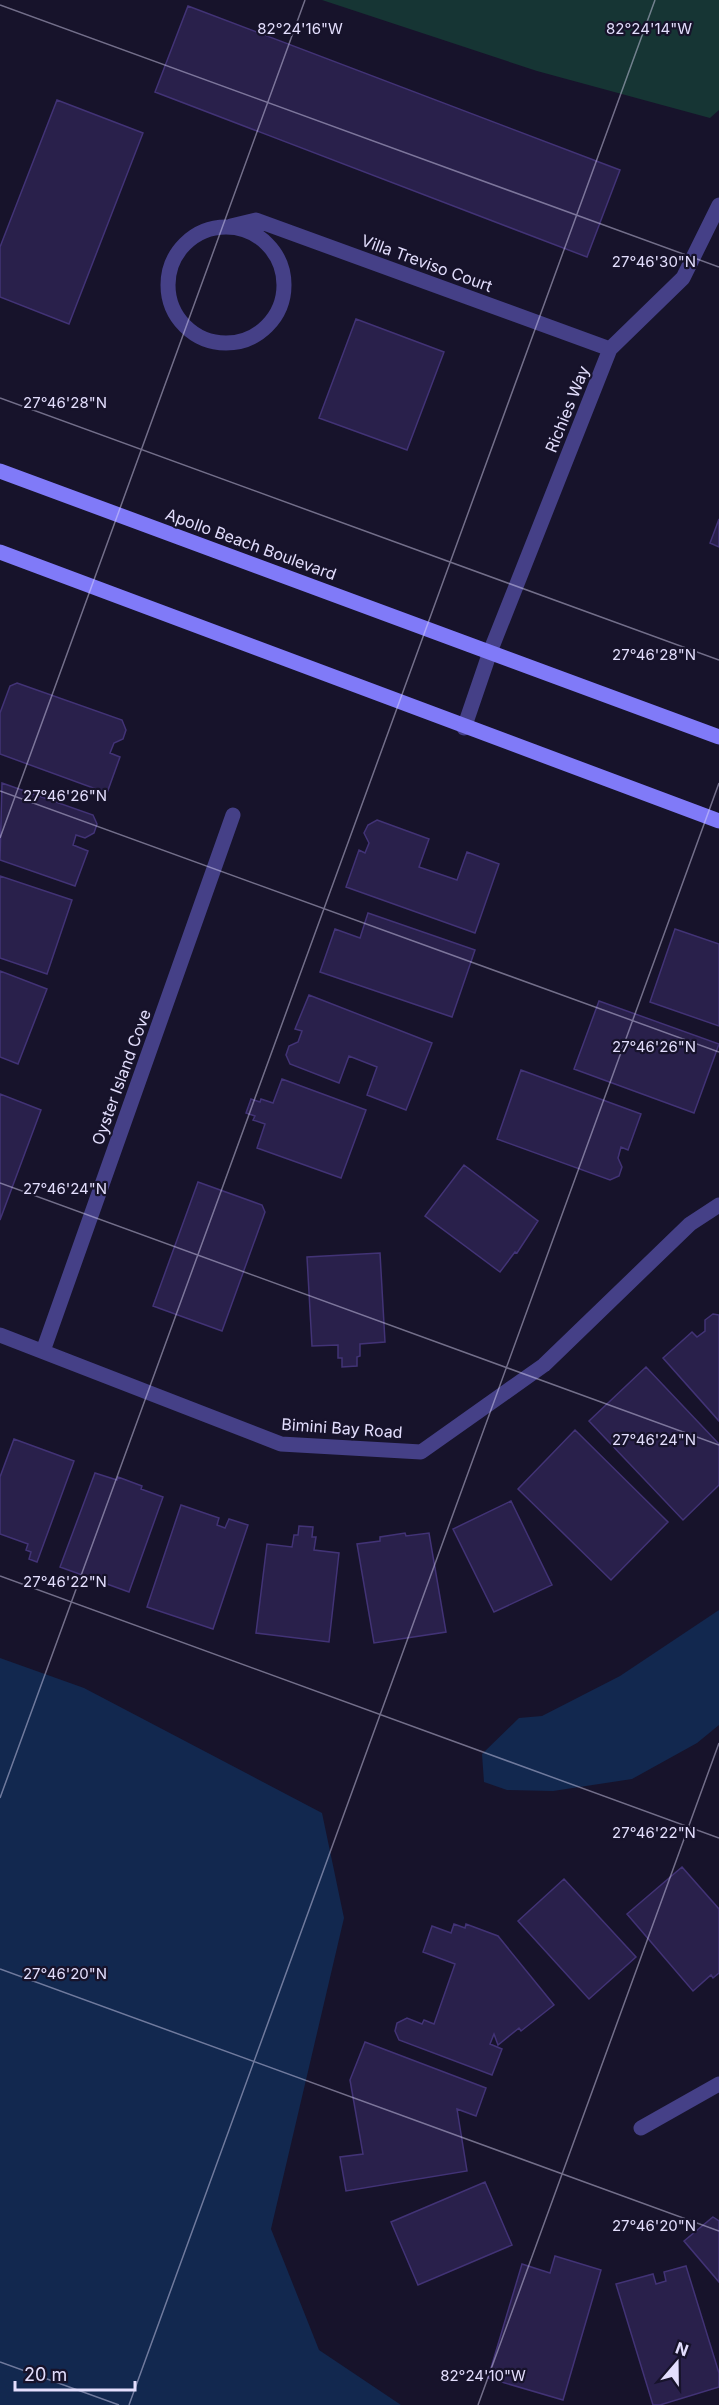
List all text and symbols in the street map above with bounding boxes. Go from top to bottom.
text: 82°24'16"W [257,19,343,38]
text: 82°24'14"W [606,19,692,38]
street label: Villa Treviso Court [359,230,495,296]
text: 27°46'30"N [612,252,696,271]
street label: Richies Way [541,363,593,455]
text: 27°46'28"N [23,393,107,412]
street label: Apollo Beach Boulevard [163,504,339,584]
text: 27°46'28"N [612,645,696,664]
text: 27°46'26"N [23,786,107,805]
street label: Oyster Island Cove [87,1006,155,1148]
text: 27°46'26"N [612,1037,696,1056]
text: 27°46'24"N [23,1179,107,1198]
street label: Bimini Bay Road [281,1414,403,1442]
text: 27°46'24"N [612,1430,696,1449]
text: 27°46'22"N [23,1572,107,1591]
text: 27°46'22"N [612,1823,696,1842]
text: 27°46'20"N [23,1964,107,1983]
text: 27°46'20"N [612,2216,696,2235]
north arrow [647,2333,707,2393]
text: N [673,2337,691,2360]
scale bar [15,2354,135,2392]
text: 20 m [24,2364,67,2385]
text: 82°24'10"W [440,2366,526,2385]

